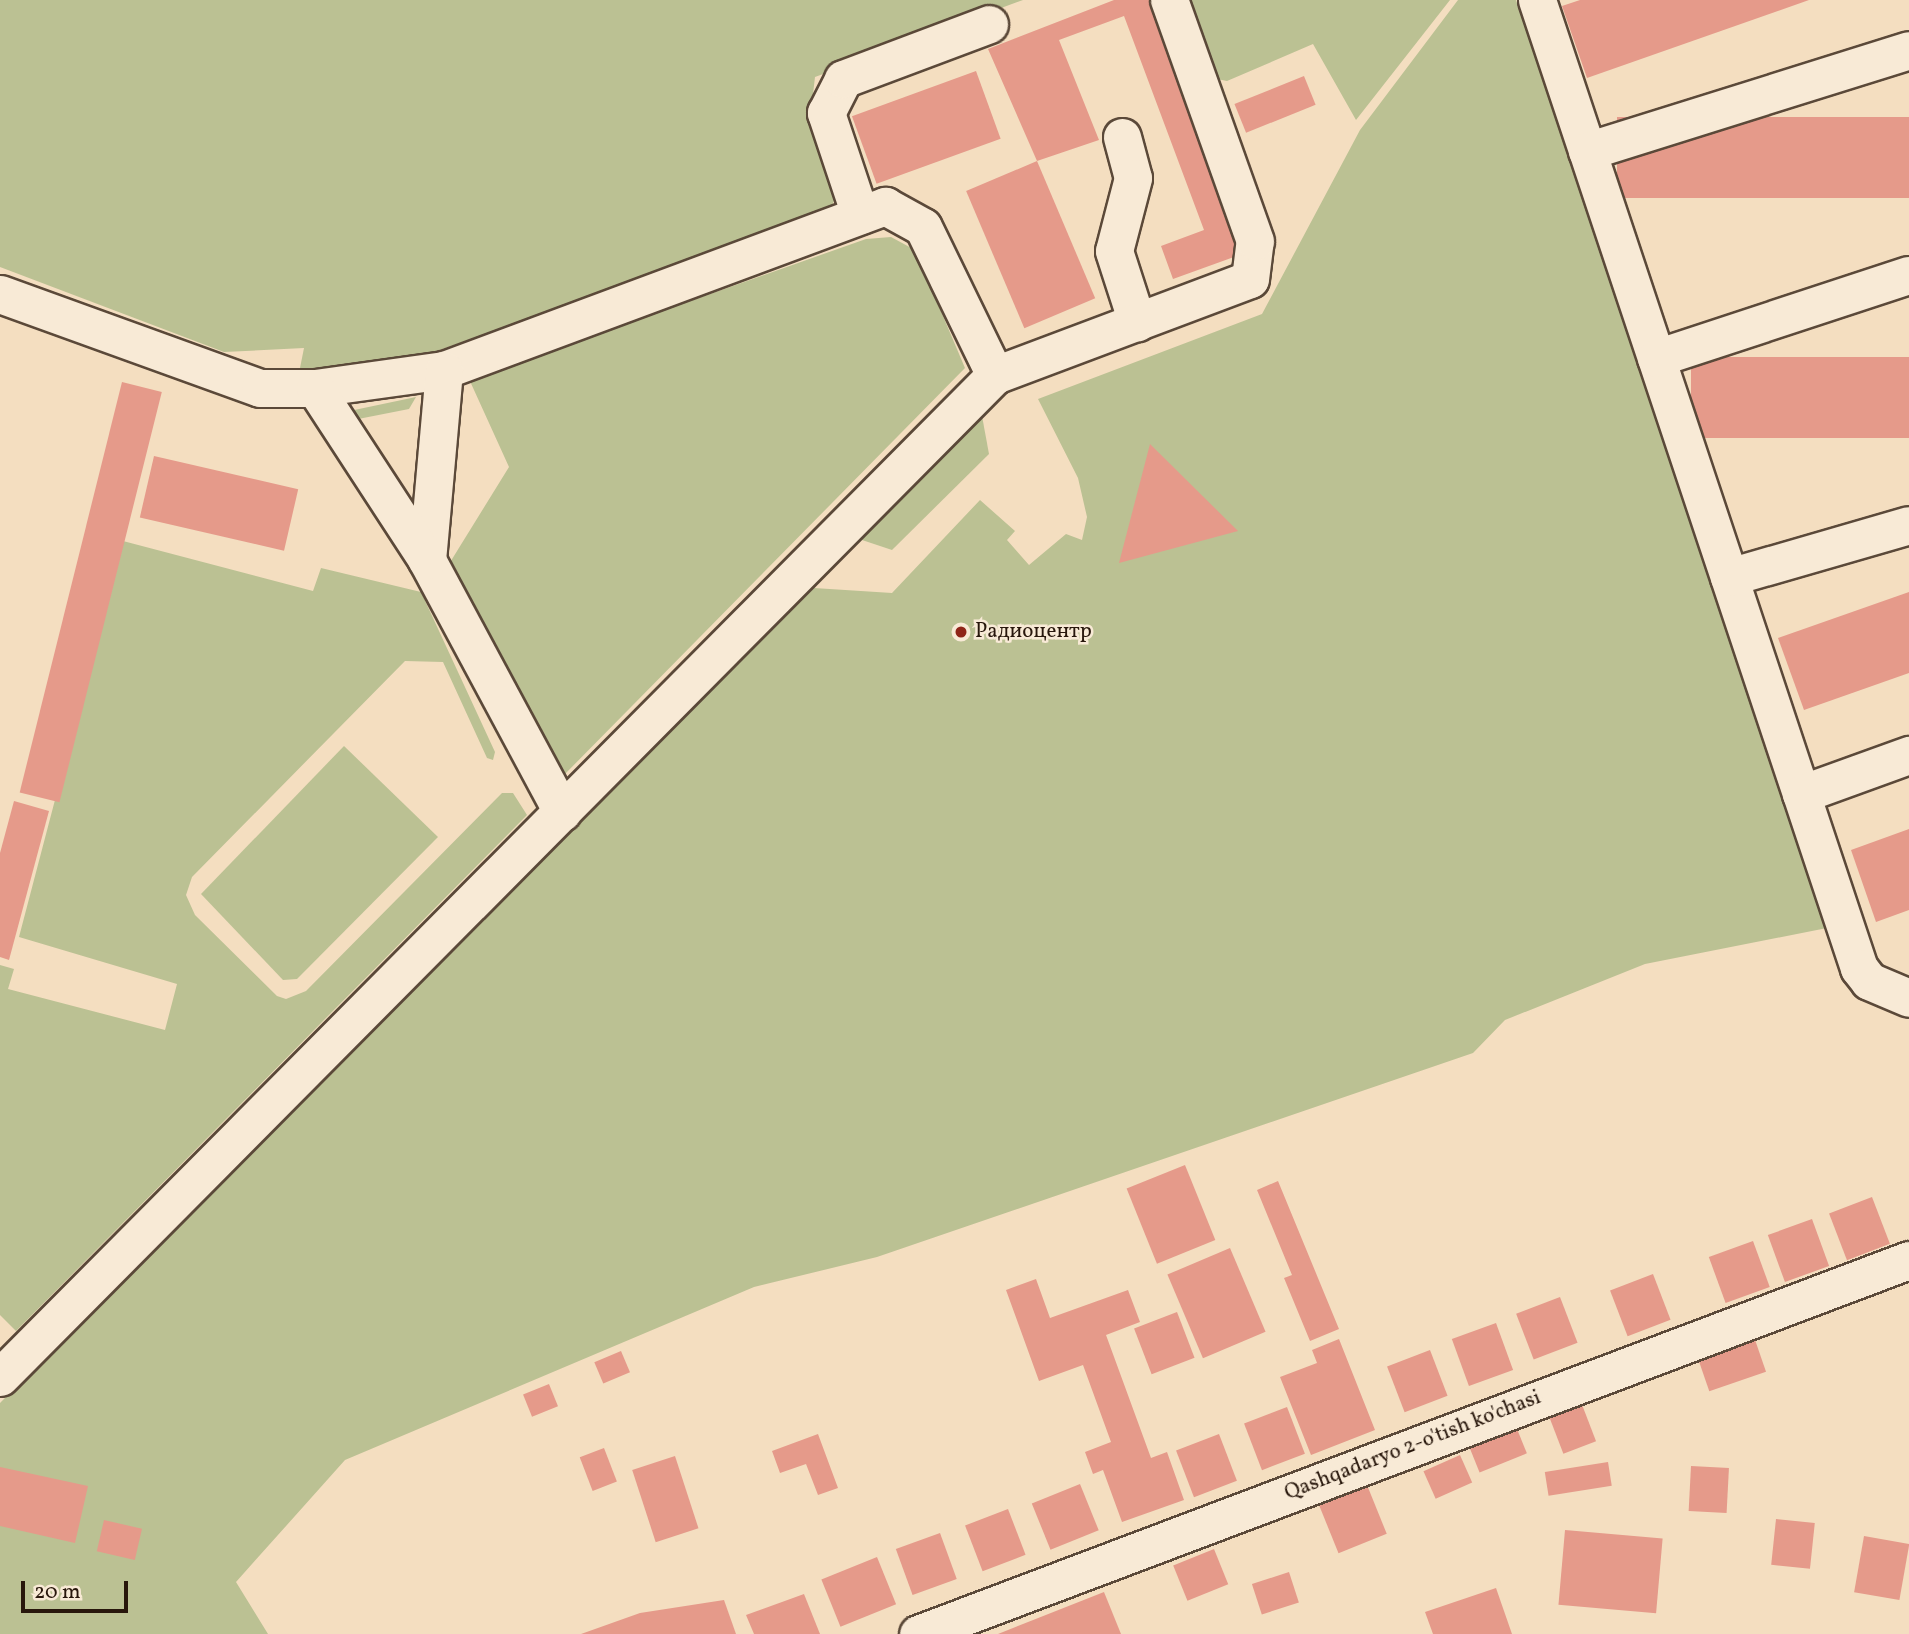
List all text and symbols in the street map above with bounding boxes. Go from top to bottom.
place label: Радиоцентр [975,619,1092,645]
marker: Радиоцентр [953,624,969,640]
street label: Qashqadaryo 2-o'tish ko'chasi [1281,1385,1545,1507]
scale bar [24,1568,131,1612]
text: 20 m [34,1578,80,1607]

